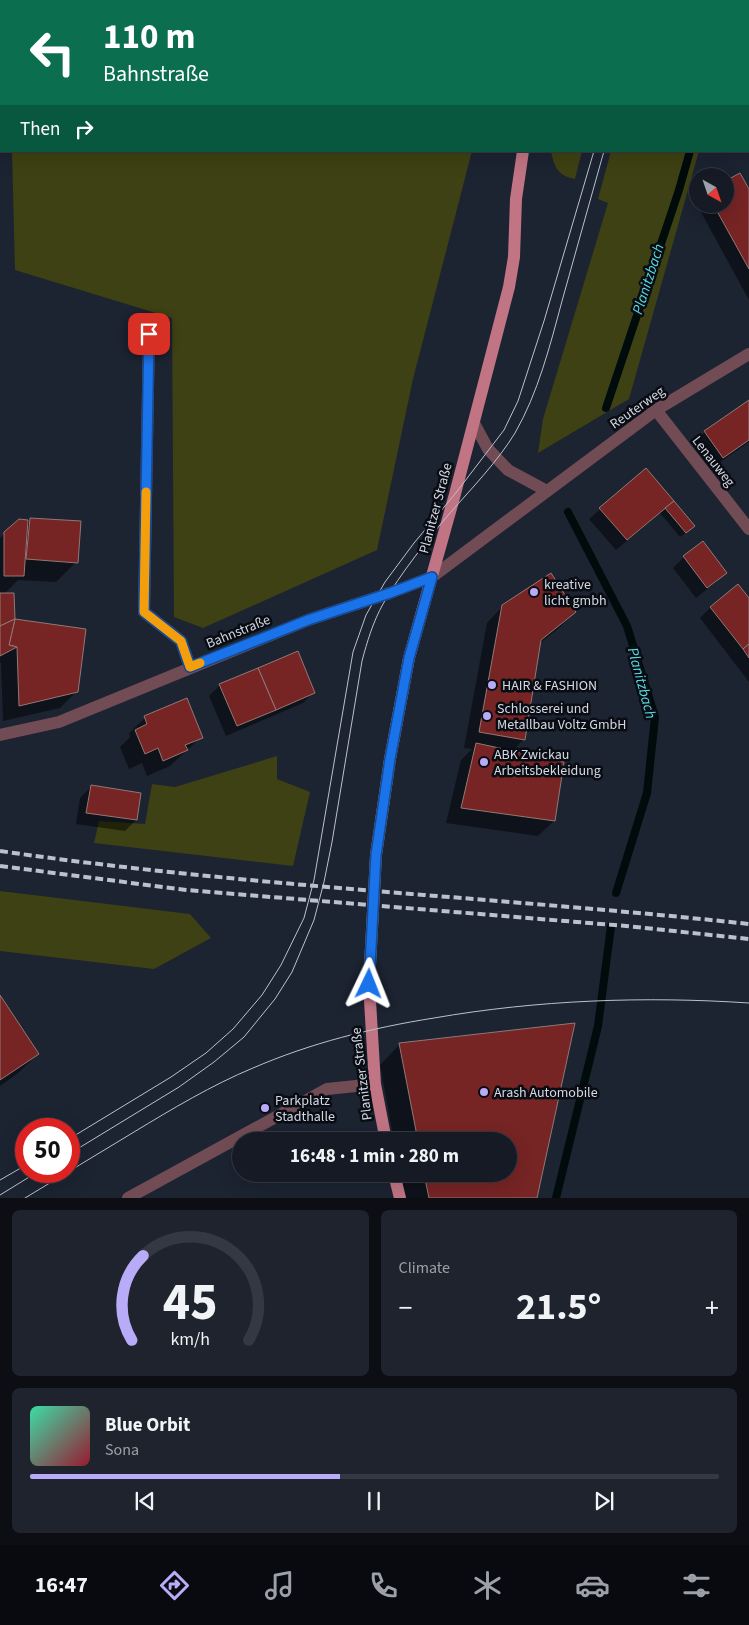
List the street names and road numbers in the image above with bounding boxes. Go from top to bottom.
street label: Reuterweg [606,382,669,434]
street label: Lenauweg [687,432,739,491]
street label: Planitzer Straße [414,461,458,556]
street label: Bahnstraße [203,610,273,654]
street label: Planitzer Straße [346,1026,378,1121]

